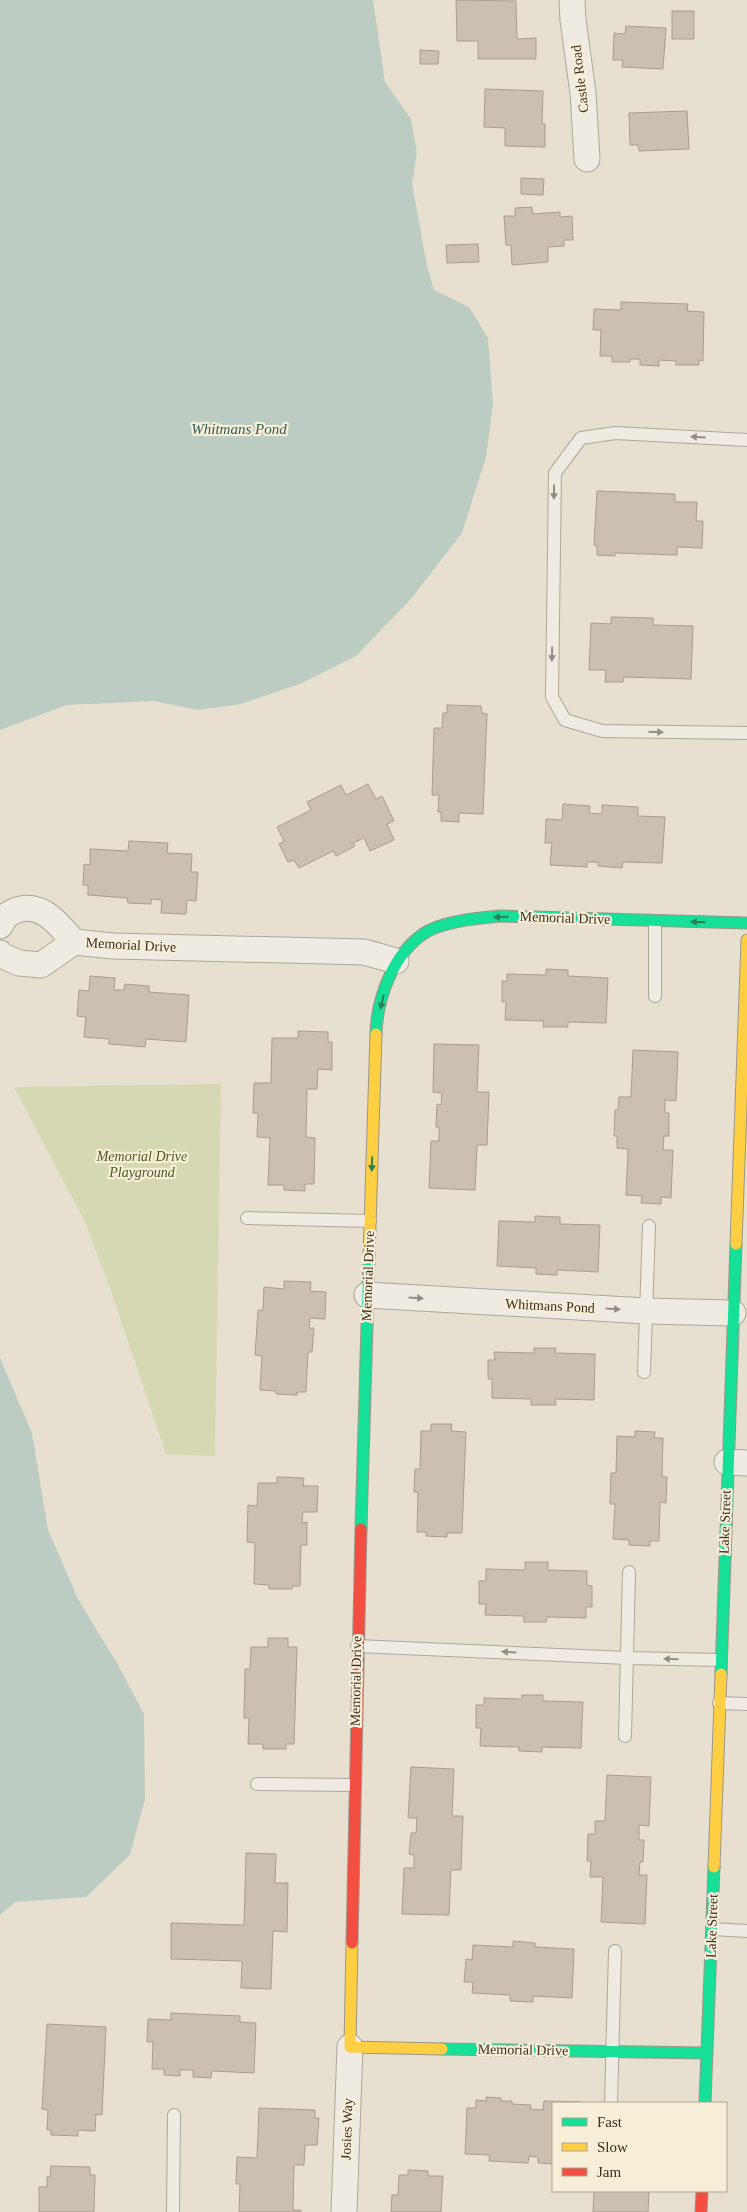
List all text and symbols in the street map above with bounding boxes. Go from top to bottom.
street label: Castle Road [568,44,592,114]
water label: Whitmans Pond [191,421,287,437]
one-way arrow [690,433,706,441]
one-way arrow [550,484,558,500]
one-way arrow [548,646,556,662]
one-way arrow [648,728,664,736]
street label: Memorial Drive [519,909,611,927]
one-way arrow [493,913,509,921]
one-way arrow [690,918,706,926]
street label: Memorial Drive [85,935,177,955]
one-way arrow [378,995,386,1010]
park label: Memorial Drive Playground [96,1149,187,1180]
one-way arrow [367,1156,375,1172]
street label: Memorial Drive [359,1230,377,1322]
one-way arrow [408,1295,424,1303]
street label: Whitmans Pond [505,1296,595,1316]
one-way arrow [606,1306,622,1314]
street label: Lake Street [716,1490,734,1554]
street label: Memorial Drive [348,1636,364,1726]
one-way arrow [501,1648,517,1656]
one-way arrow [663,1654,679,1662]
street label: Lake Street [703,1894,721,1958]
street label: Memorial Drive [478,2042,568,2058]
street label: Josies Way [338,2098,356,2160]
legend [552,2102,727,2192]
text: Fast [597,2114,623,2130]
text: Slow [597,2139,628,2155]
text: Jam [597,2164,621,2180]

